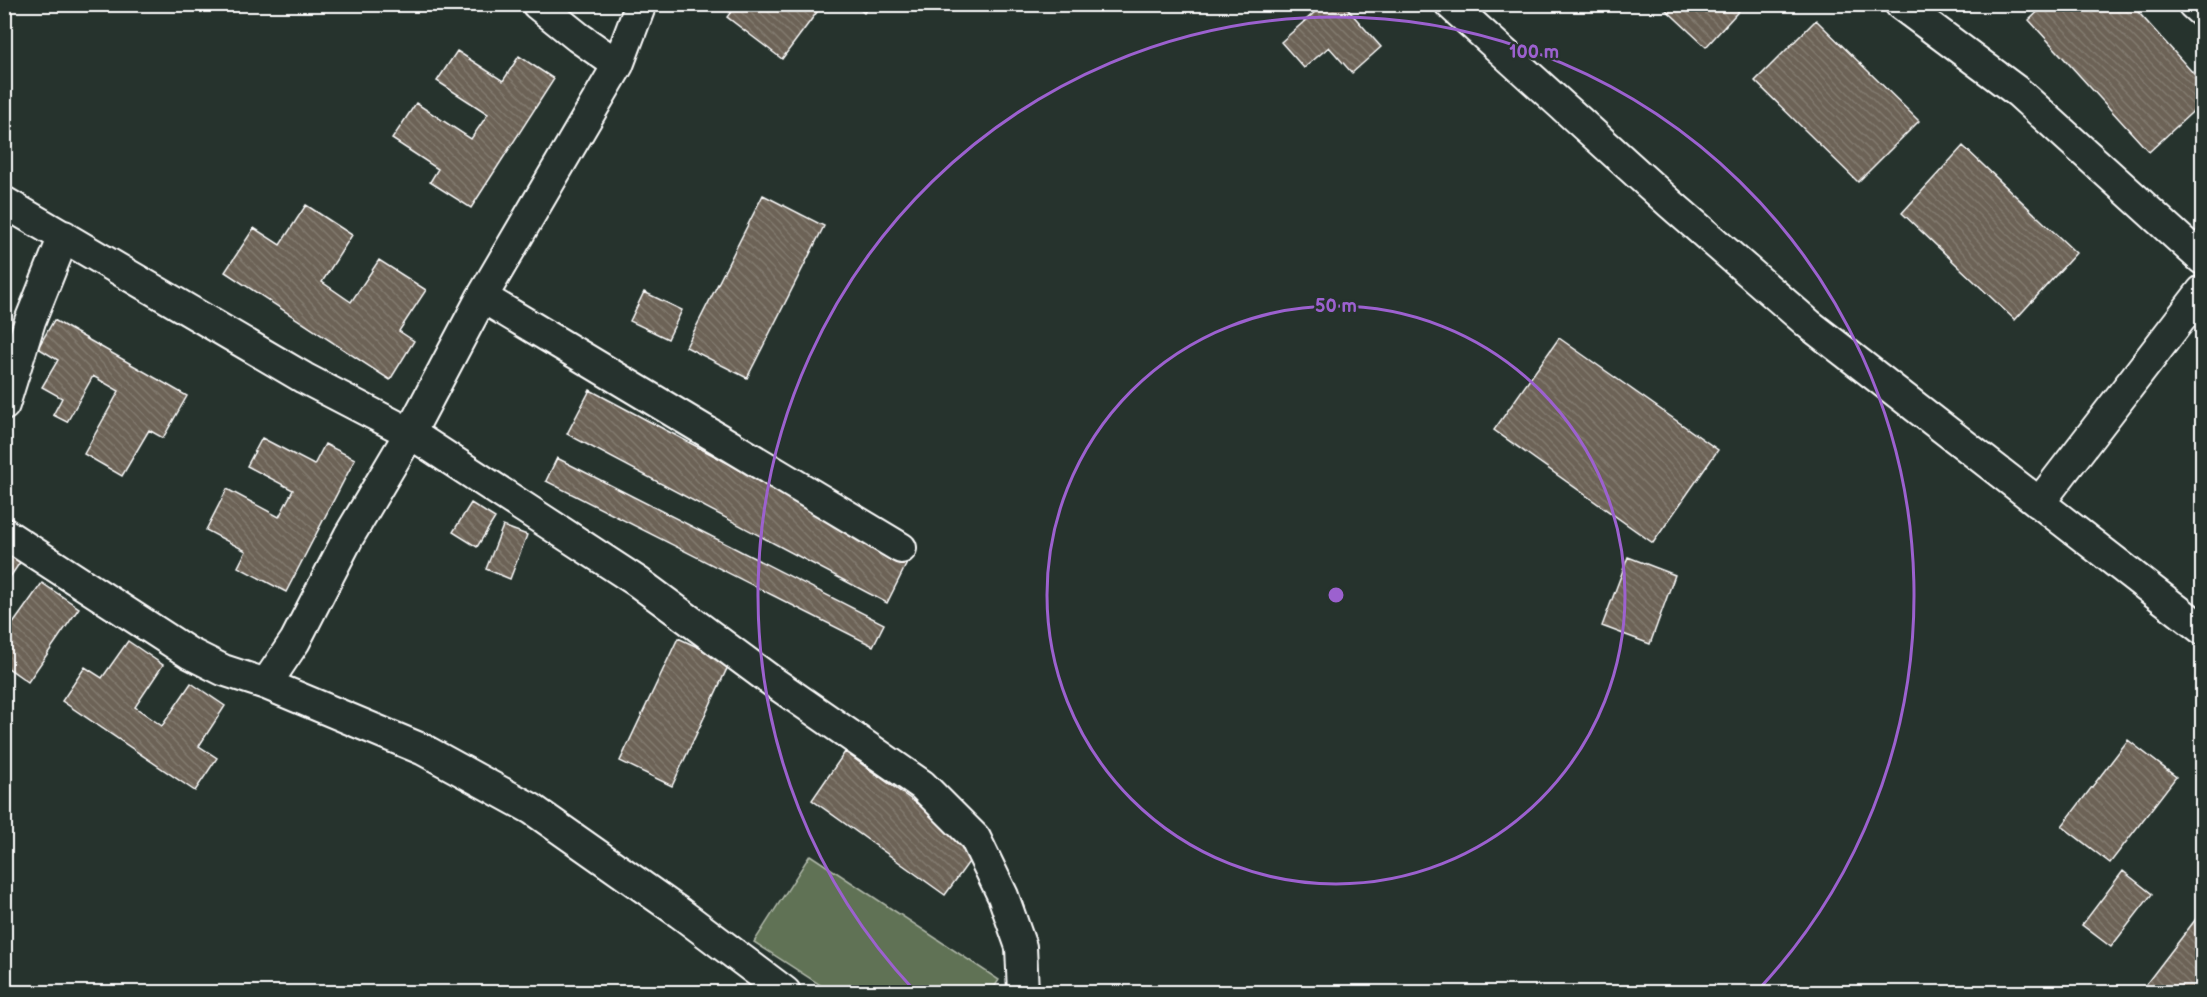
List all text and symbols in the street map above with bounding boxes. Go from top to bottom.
text: 100 m [1509,42,1559,63]
text: 50 m [1315,296,1357,317]
centre of rings [1326,585,1346,605]

